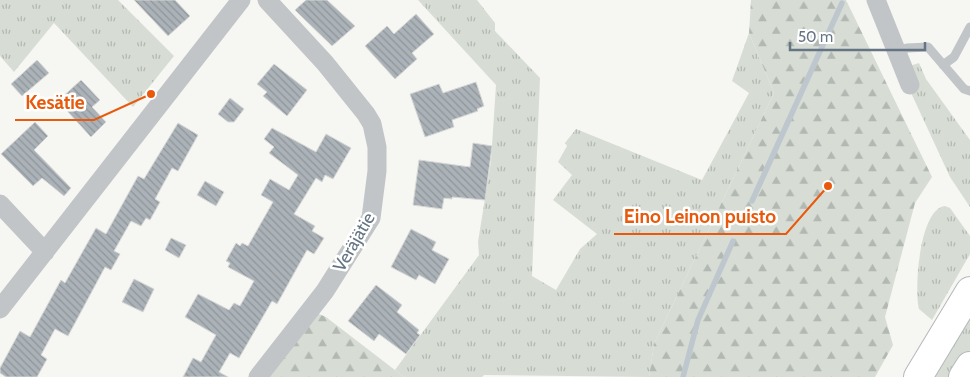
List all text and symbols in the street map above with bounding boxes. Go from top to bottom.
scale bar [790,20,925,52]
text: 50 m [798,28,833,46]
callout: Kesätie [15,86,94,120]
text: Kesätie [25,91,85,114]
callout: Eino Leinon puisto [614,200,786,234]
text: Eino Leinon puisto [624,205,776,228]
street label: Veräjätie [328,208,380,276]

